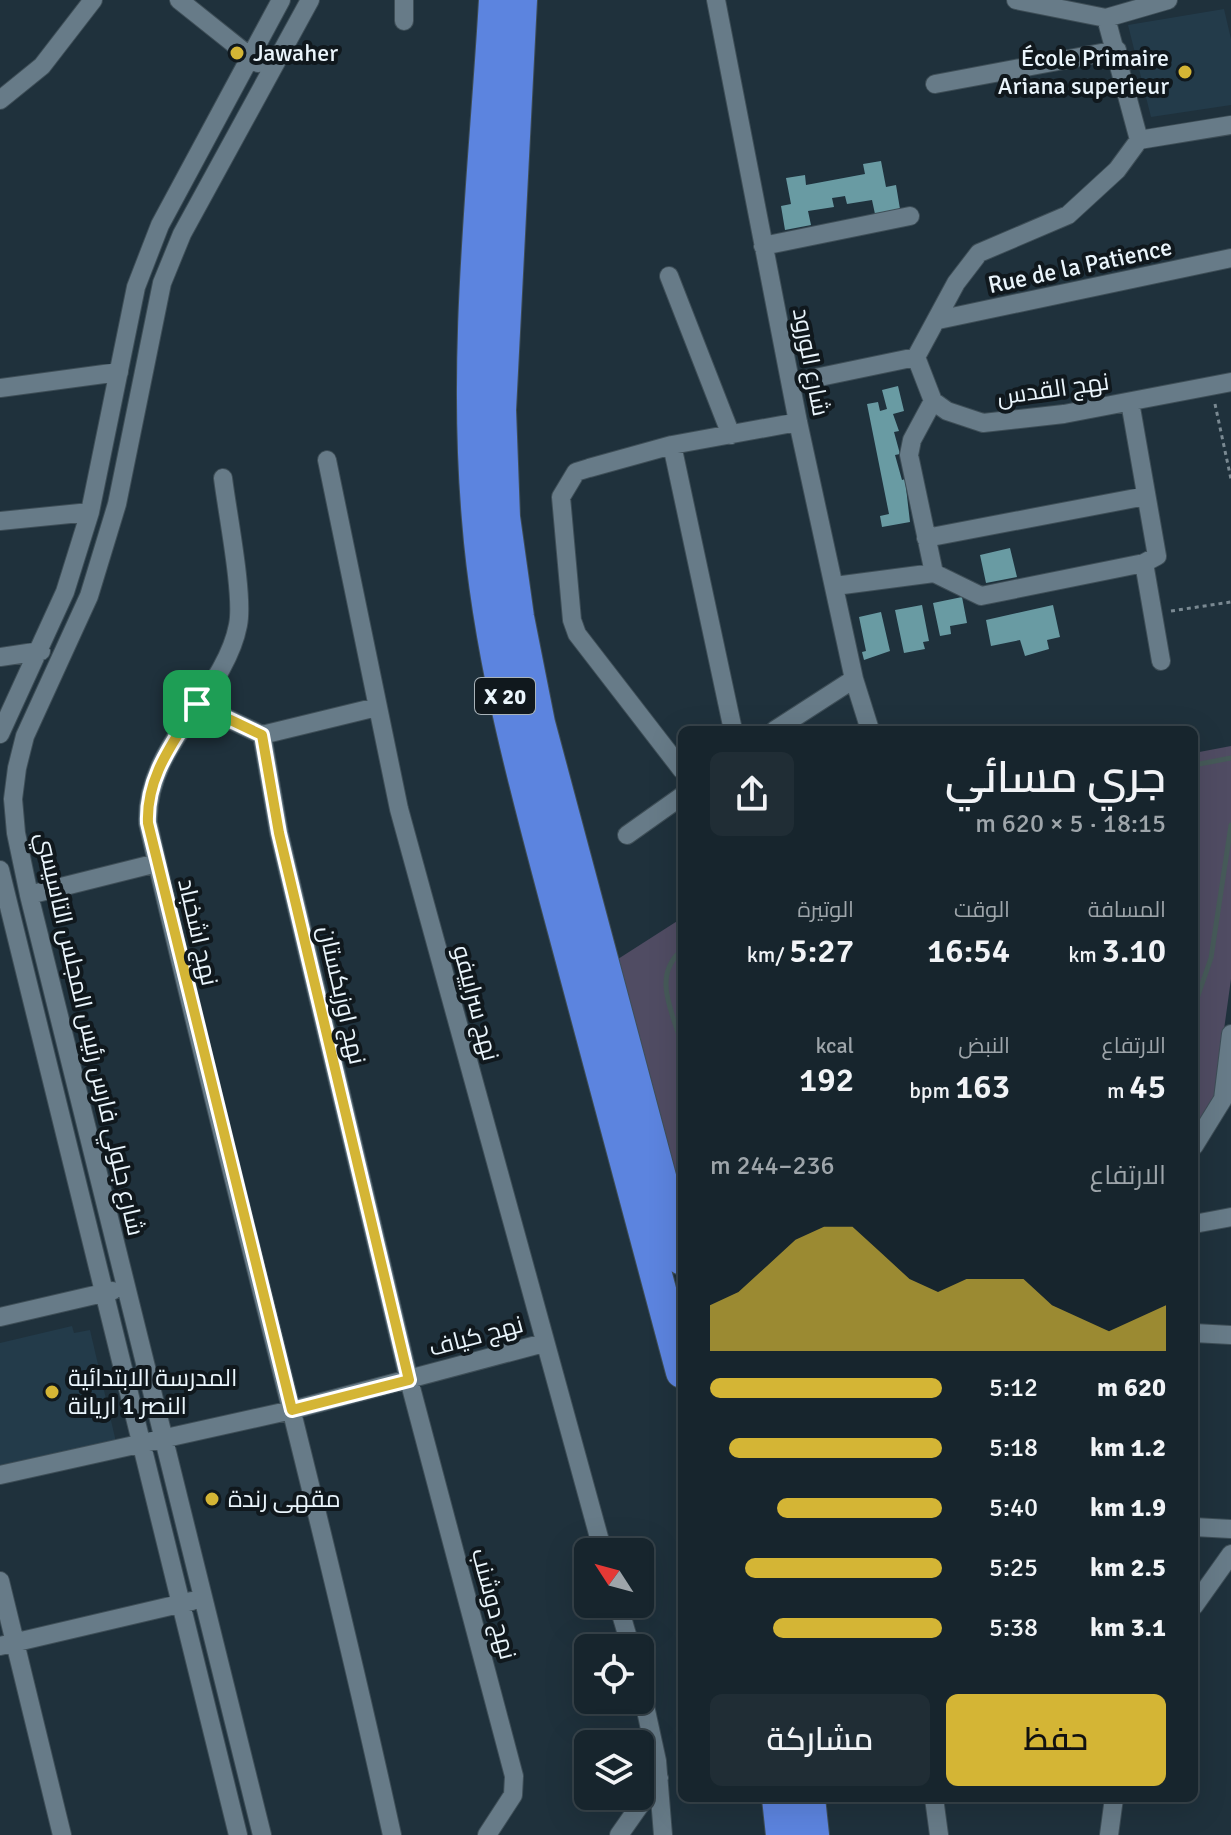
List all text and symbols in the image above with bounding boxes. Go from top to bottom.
place label: Jawaher [253,38,338,68]
place label: École Primaire Ariana superieur [998,43,1169,101]
marker: Jawaher [228,44,246,62]
marker: École Primaire Ariana superieur [1176,63,1194,81]
street label: Rue de la Patience [985,232,1175,300]
street label: شارع الورود [785,305,836,419]
street label: نهج القدس [995,366,1111,413]
pin [163,670,231,738]
road number: X 20 [475,678,535,714]
icon: arrive [175,682,219,726]
text: جري مسائي [945,751,1166,805]
button: share [710,752,794,836]
text: 18:15 · 5 × 620 m [975,808,1166,840]
street label: شارع جلولي فارس رئيس المجلس التاسيسي [25,829,151,1240]
street label: نهج اشخباد [170,875,225,989]
text: الوتيرة [798,896,854,923]
text: الوقت [954,896,1010,923]
text: المسافة [1088,896,1166,923]
street label: نهج اوزبكستان [311,923,373,1067]
text: 5:27 [789,930,854,972]
text: 16:54 [927,930,1010,972]
text: 3.10 [1102,930,1166,972]
text: /km [747,941,789,968]
text: km [1068,941,1102,968]
street label: نهج سراييفو [445,942,506,1064]
text: kcal [815,1032,854,1059]
text: النبض [958,1032,1010,1059]
text: الارتفاع [1102,1032,1166,1059]
text: 192 [799,1059,854,1101]
text: 163 [955,1066,1010,1108]
text: 45 [1129,1066,1166,1108]
text: bpm [909,1077,955,1104]
text: m [1107,1077,1129,1104]
text: 236–244 m [710,1150,835,1182]
text: الارتفاع [1090,1160,1166,1192]
street label: نهج كياف [425,1309,527,1364]
place label: المدرسة الابتدائية النصر 1 اريانة [68,1363,237,1421]
text: 5:12 [989,1372,1038,1404]
text: 620 m [1097,1372,1166,1404]
marker: المدرسة الابتدائية النصر 1 اريانة [43,1383,61,1401]
text: 5:18 [989,1432,1038,1464]
text: 1.2 km [1090,1432,1166,1464]
place label: مقهى رندة [228,1484,341,1514]
marker: مقهى رندة [203,1490,221,1508]
text: 5:40 [989,1492,1038,1524]
text: 1.9 km [1090,1492,1166,1524]
north arrow [574,1538,654,1618]
map controls [574,1538,654,1810]
street label: نهج دوشنب [464,1545,523,1663]
text: 5:25 [989,1552,1038,1584]
text: 2.5 km [1090,1552,1166,1584]
text: 5:38 [989,1612,1038,1644]
text: 3.1 km [1090,1612,1166,1644]
button: locate [574,1634,654,1714]
button: مشاركة [710,1694,930,1786]
button: حفظ [946,1694,1166,1786]
button: layers [574,1730,654,1810]

